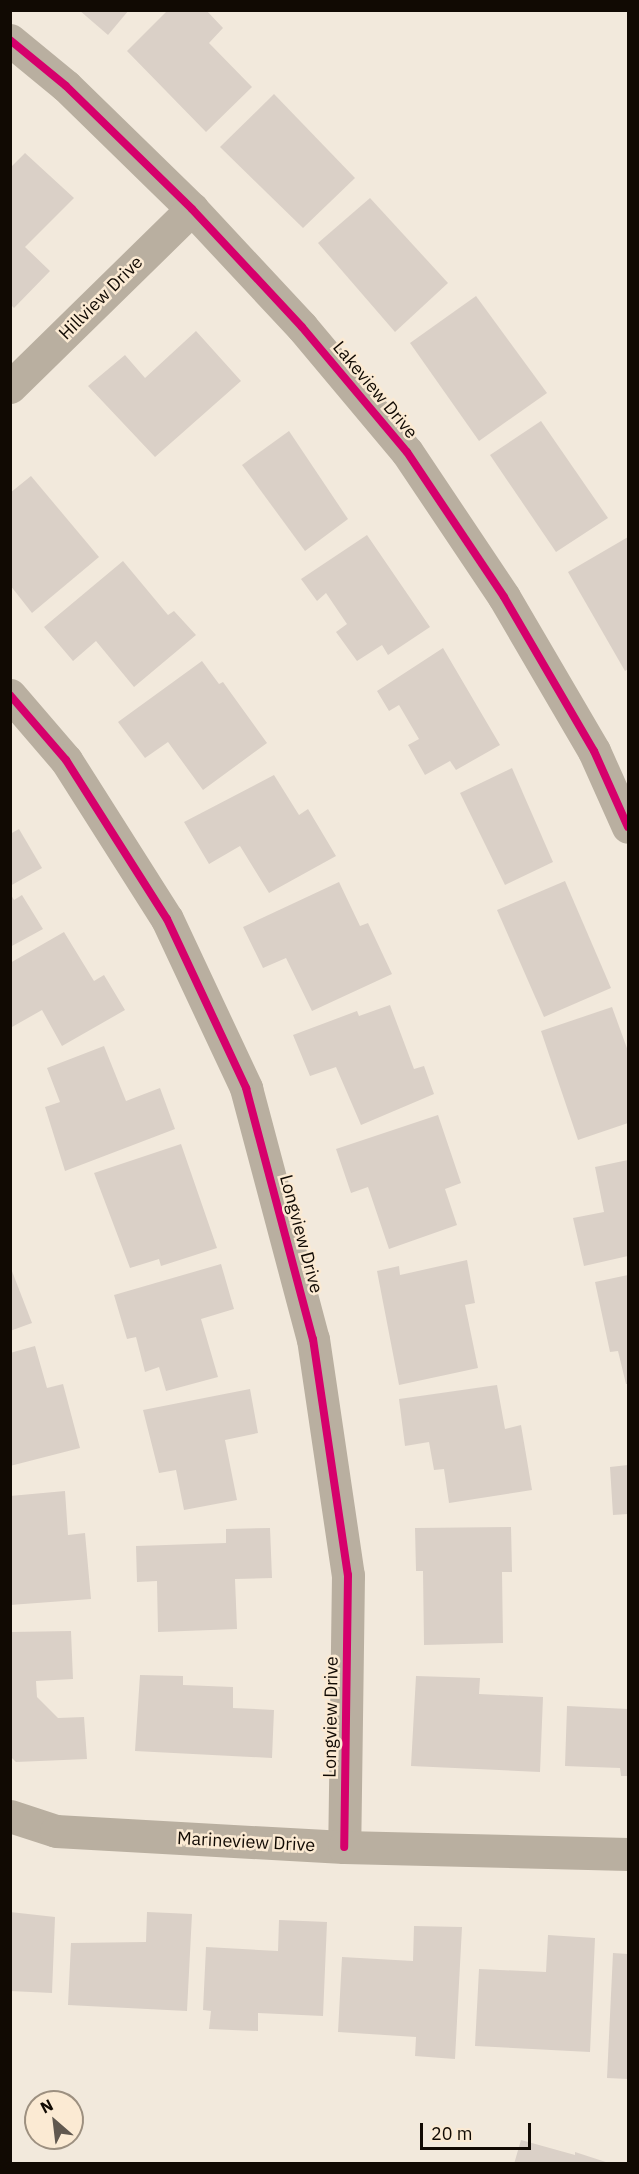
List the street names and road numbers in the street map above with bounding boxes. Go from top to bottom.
street label: Hillview Drive [55,252,147,344]
street label: Lakeview Drive [328,337,422,443]
street label: Longview Drive [275,1172,327,1296]
street label: Longview Drive [319,1656,343,1778]
street label: Marineview Drive [176,1828,316,1856]

